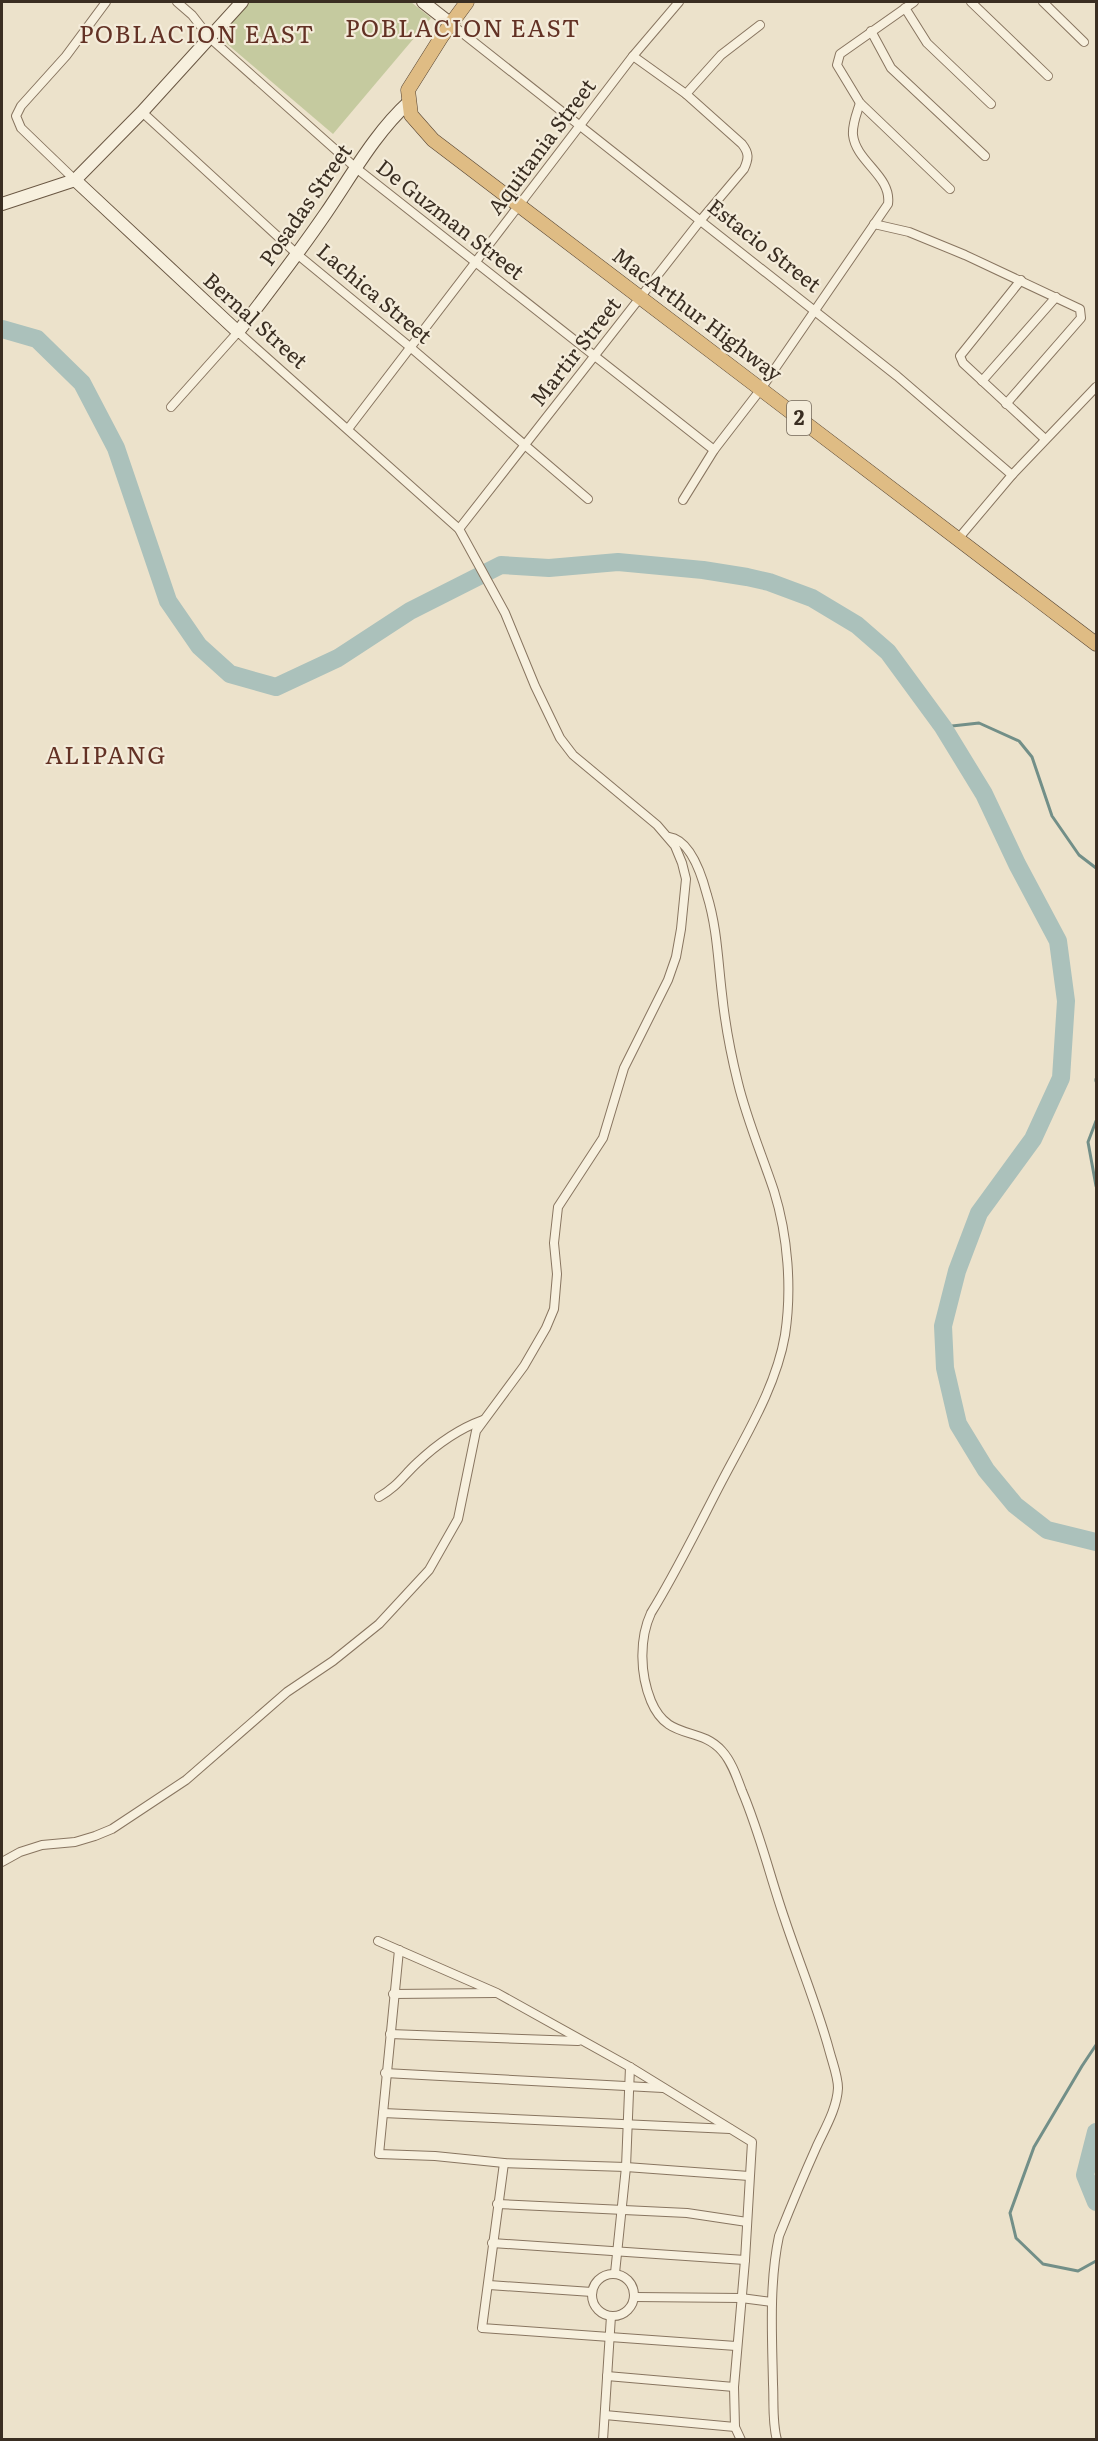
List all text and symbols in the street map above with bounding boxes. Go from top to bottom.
district label: POBLACION EAST [345,9,581,44]
district label: POBLACION EAST [79,15,315,50]
street label: Aquitania Street [478,71,602,220]
street label: Posadas Street [250,136,358,271]
street label: De Guzman Street [371,150,532,286]
street label: Estacio Street [702,190,829,298]
street label: Lachica Street [311,235,440,350]
street label: MacArthur Highway [607,239,791,388]
street label: Bernal Street [198,264,316,375]
street label: Martir Street [521,289,627,412]
road number: 2 [787,401,811,435]
district label: ALIPANG [45,736,167,771]

